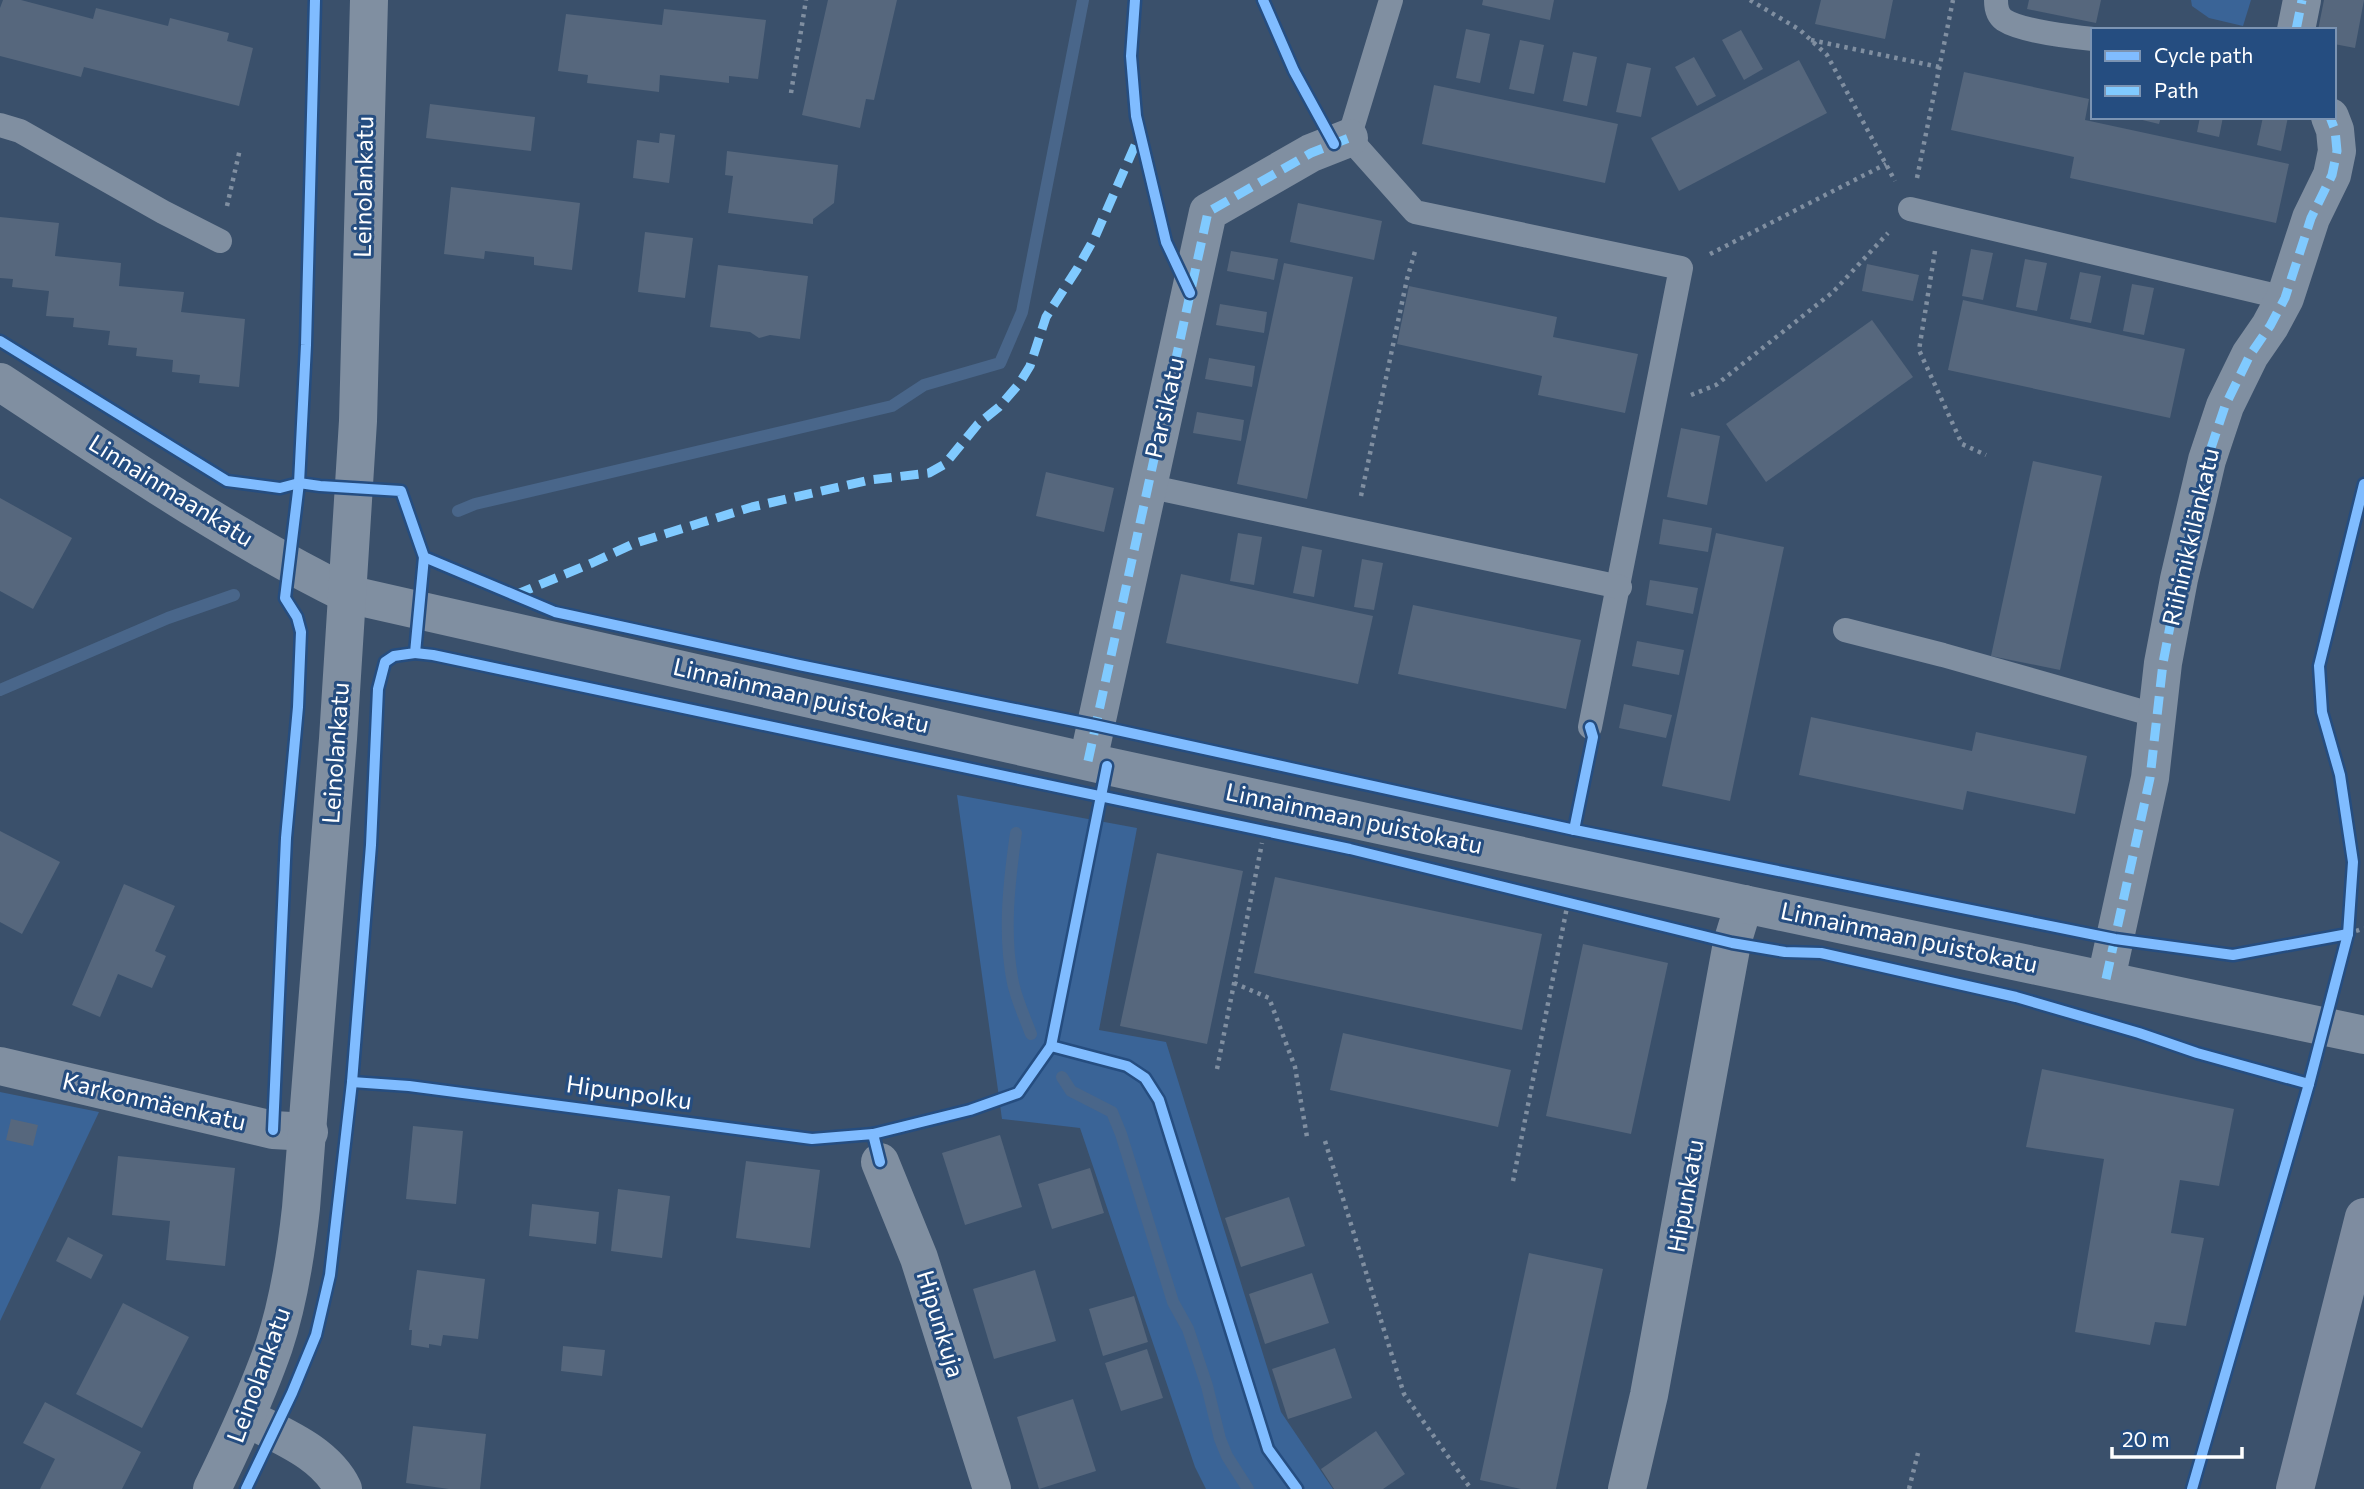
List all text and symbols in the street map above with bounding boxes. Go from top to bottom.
legend [2091,28,2336,119]
text: Cycle path [2154,42,2253,67]
text: Path [2154,77,2199,102]
street label: Leinolankatu [347,116,378,258]
street label: Parsikatu [1138,354,1189,461]
street label: Linnainmaankatu [84,427,259,552]
street label: Riihinikkilänkatu [2155,445,2224,628]
street label: Linnainmaan puistokatu [671,651,932,738]
street label: Leinolankatu [315,681,354,825]
street label: Linnainmaan puistokatu [1223,776,1485,859]
street label: Linnainmaan puistokatu [1778,895,2040,978]
street label: Karkonmäenkatu [60,1065,249,1136]
street label: Hipunpolku [565,1068,694,1115]
street label: Hipunkatu [1660,1137,1709,1255]
street label: Hipunkuja [911,1266,971,1381]
street label: Leinolankatu [220,1303,295,1446]
scale bar [2112,1416,2242,1460]
text: 20 m [2122,1426,2170,1451]

